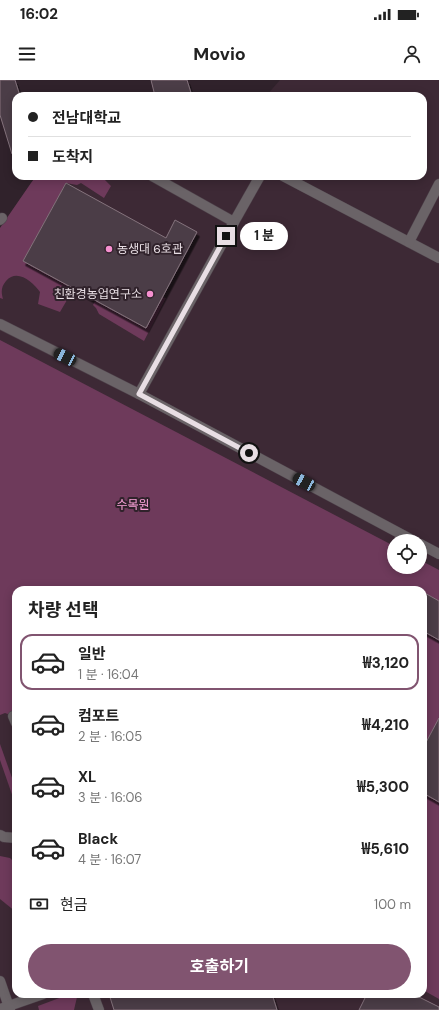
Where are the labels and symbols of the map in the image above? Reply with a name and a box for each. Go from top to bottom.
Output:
callout: 1 분 [240,222,288,250]
route end [217,227,235,245]
place label: 농생대 6호관 [117,241,183,257]
marker: 농생대 6호관 [104,244,114,254]
place label: 친환경농업연구소 [54,286,142,302]
marker: 친환경농업연구소 [145,289,155,299]
car [52,346,78,368]
route start [240,444,258,462]
car [291,471,317,493]
park label: 수목원 [116,497,150,513]

